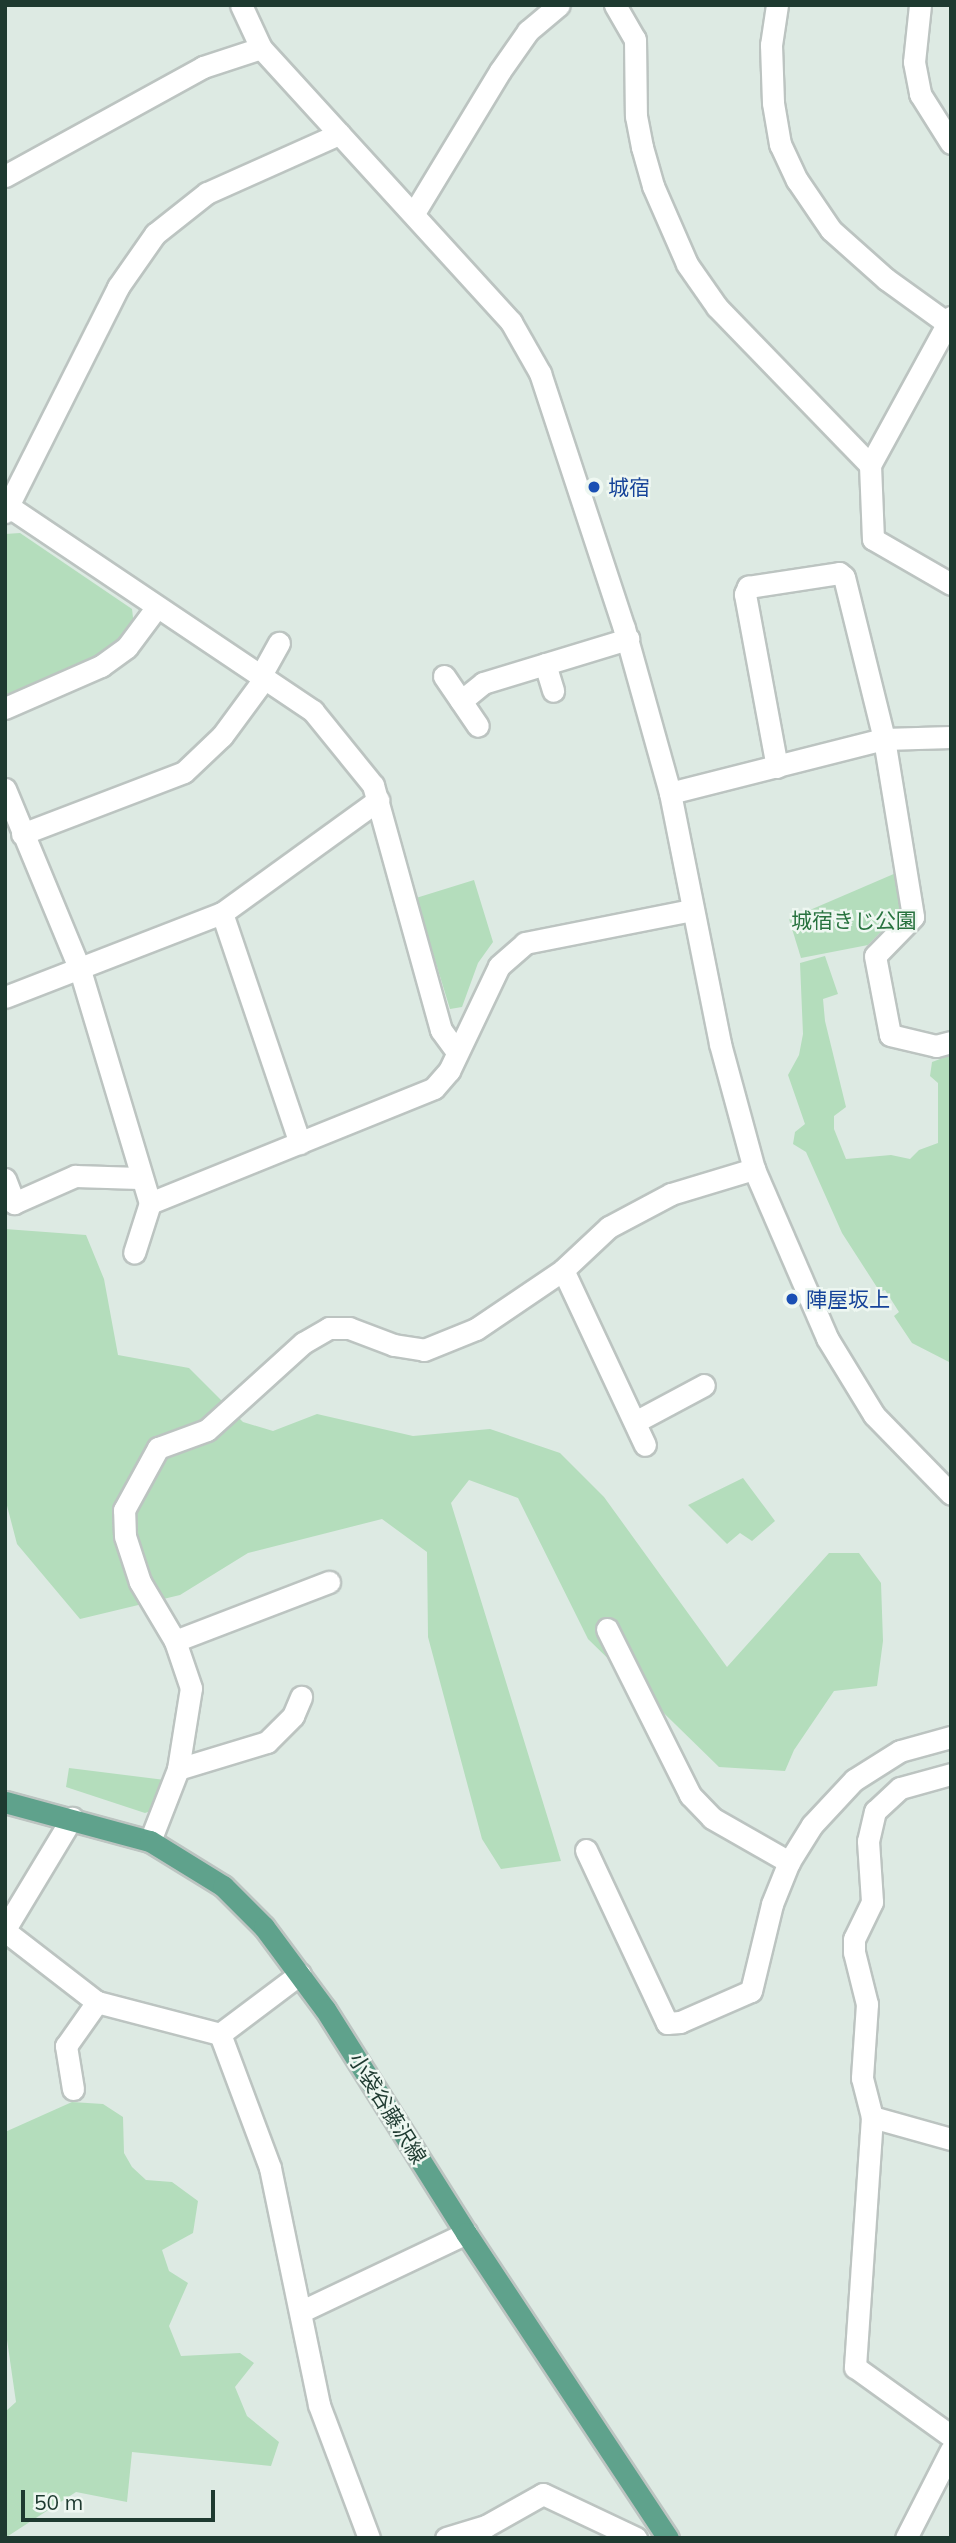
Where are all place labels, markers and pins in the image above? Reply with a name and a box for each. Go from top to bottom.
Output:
place label: 城宿 [608,474,650,500]
marker: 城宿 [586,479,602,495]
place label: 陣屋坂上 [806,1286,890,1312]
marker: 陣屋坂上 [784,1291,800,1307]

